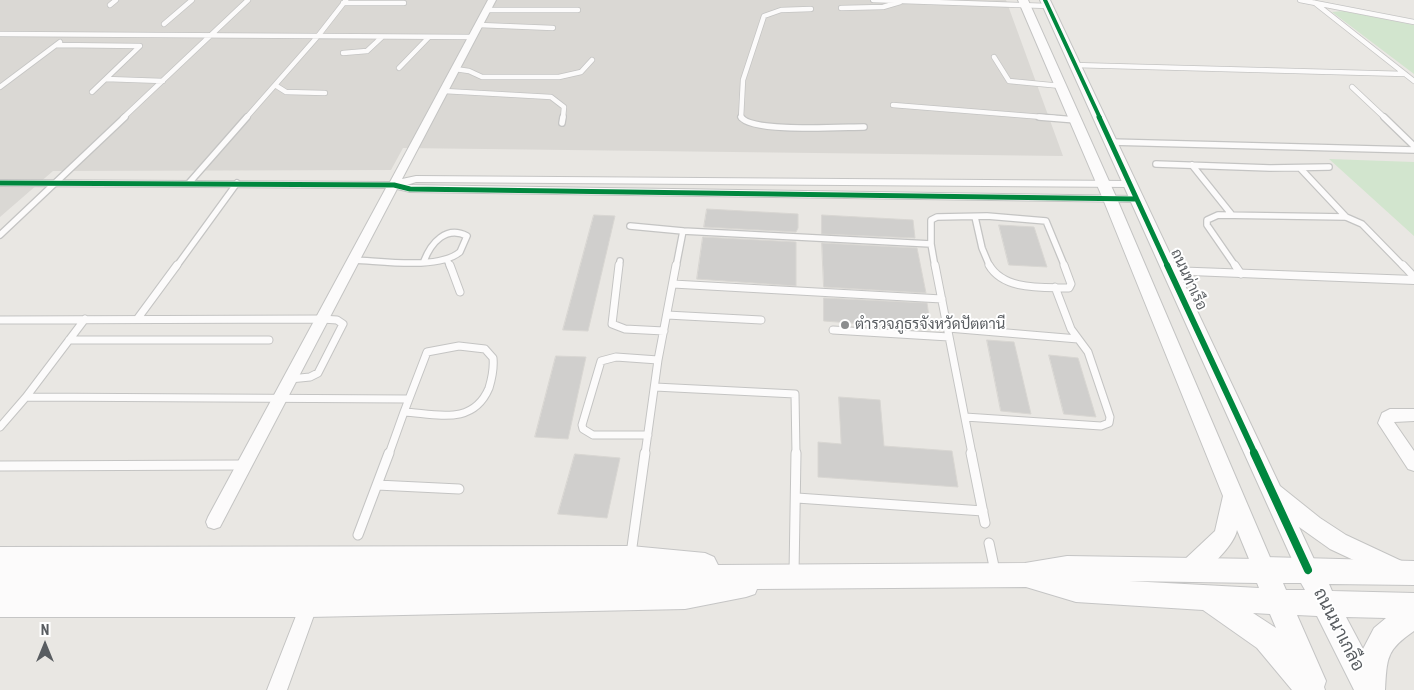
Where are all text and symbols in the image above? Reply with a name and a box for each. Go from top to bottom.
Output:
street label: ถนนท่าเรือ [1166,246,1210,314]
place label: ตำรวจภูธรจังหวัดปัตตานี [855,316,1005,334]
marker: ตำรวจภูธรจังหวัดปัตตานี [839,319,851,331]
street label: ถนนนาเกลือ [1308,585,1368,675]
north arrow [20,620,70,670]
text: N [41,622,49,638]

